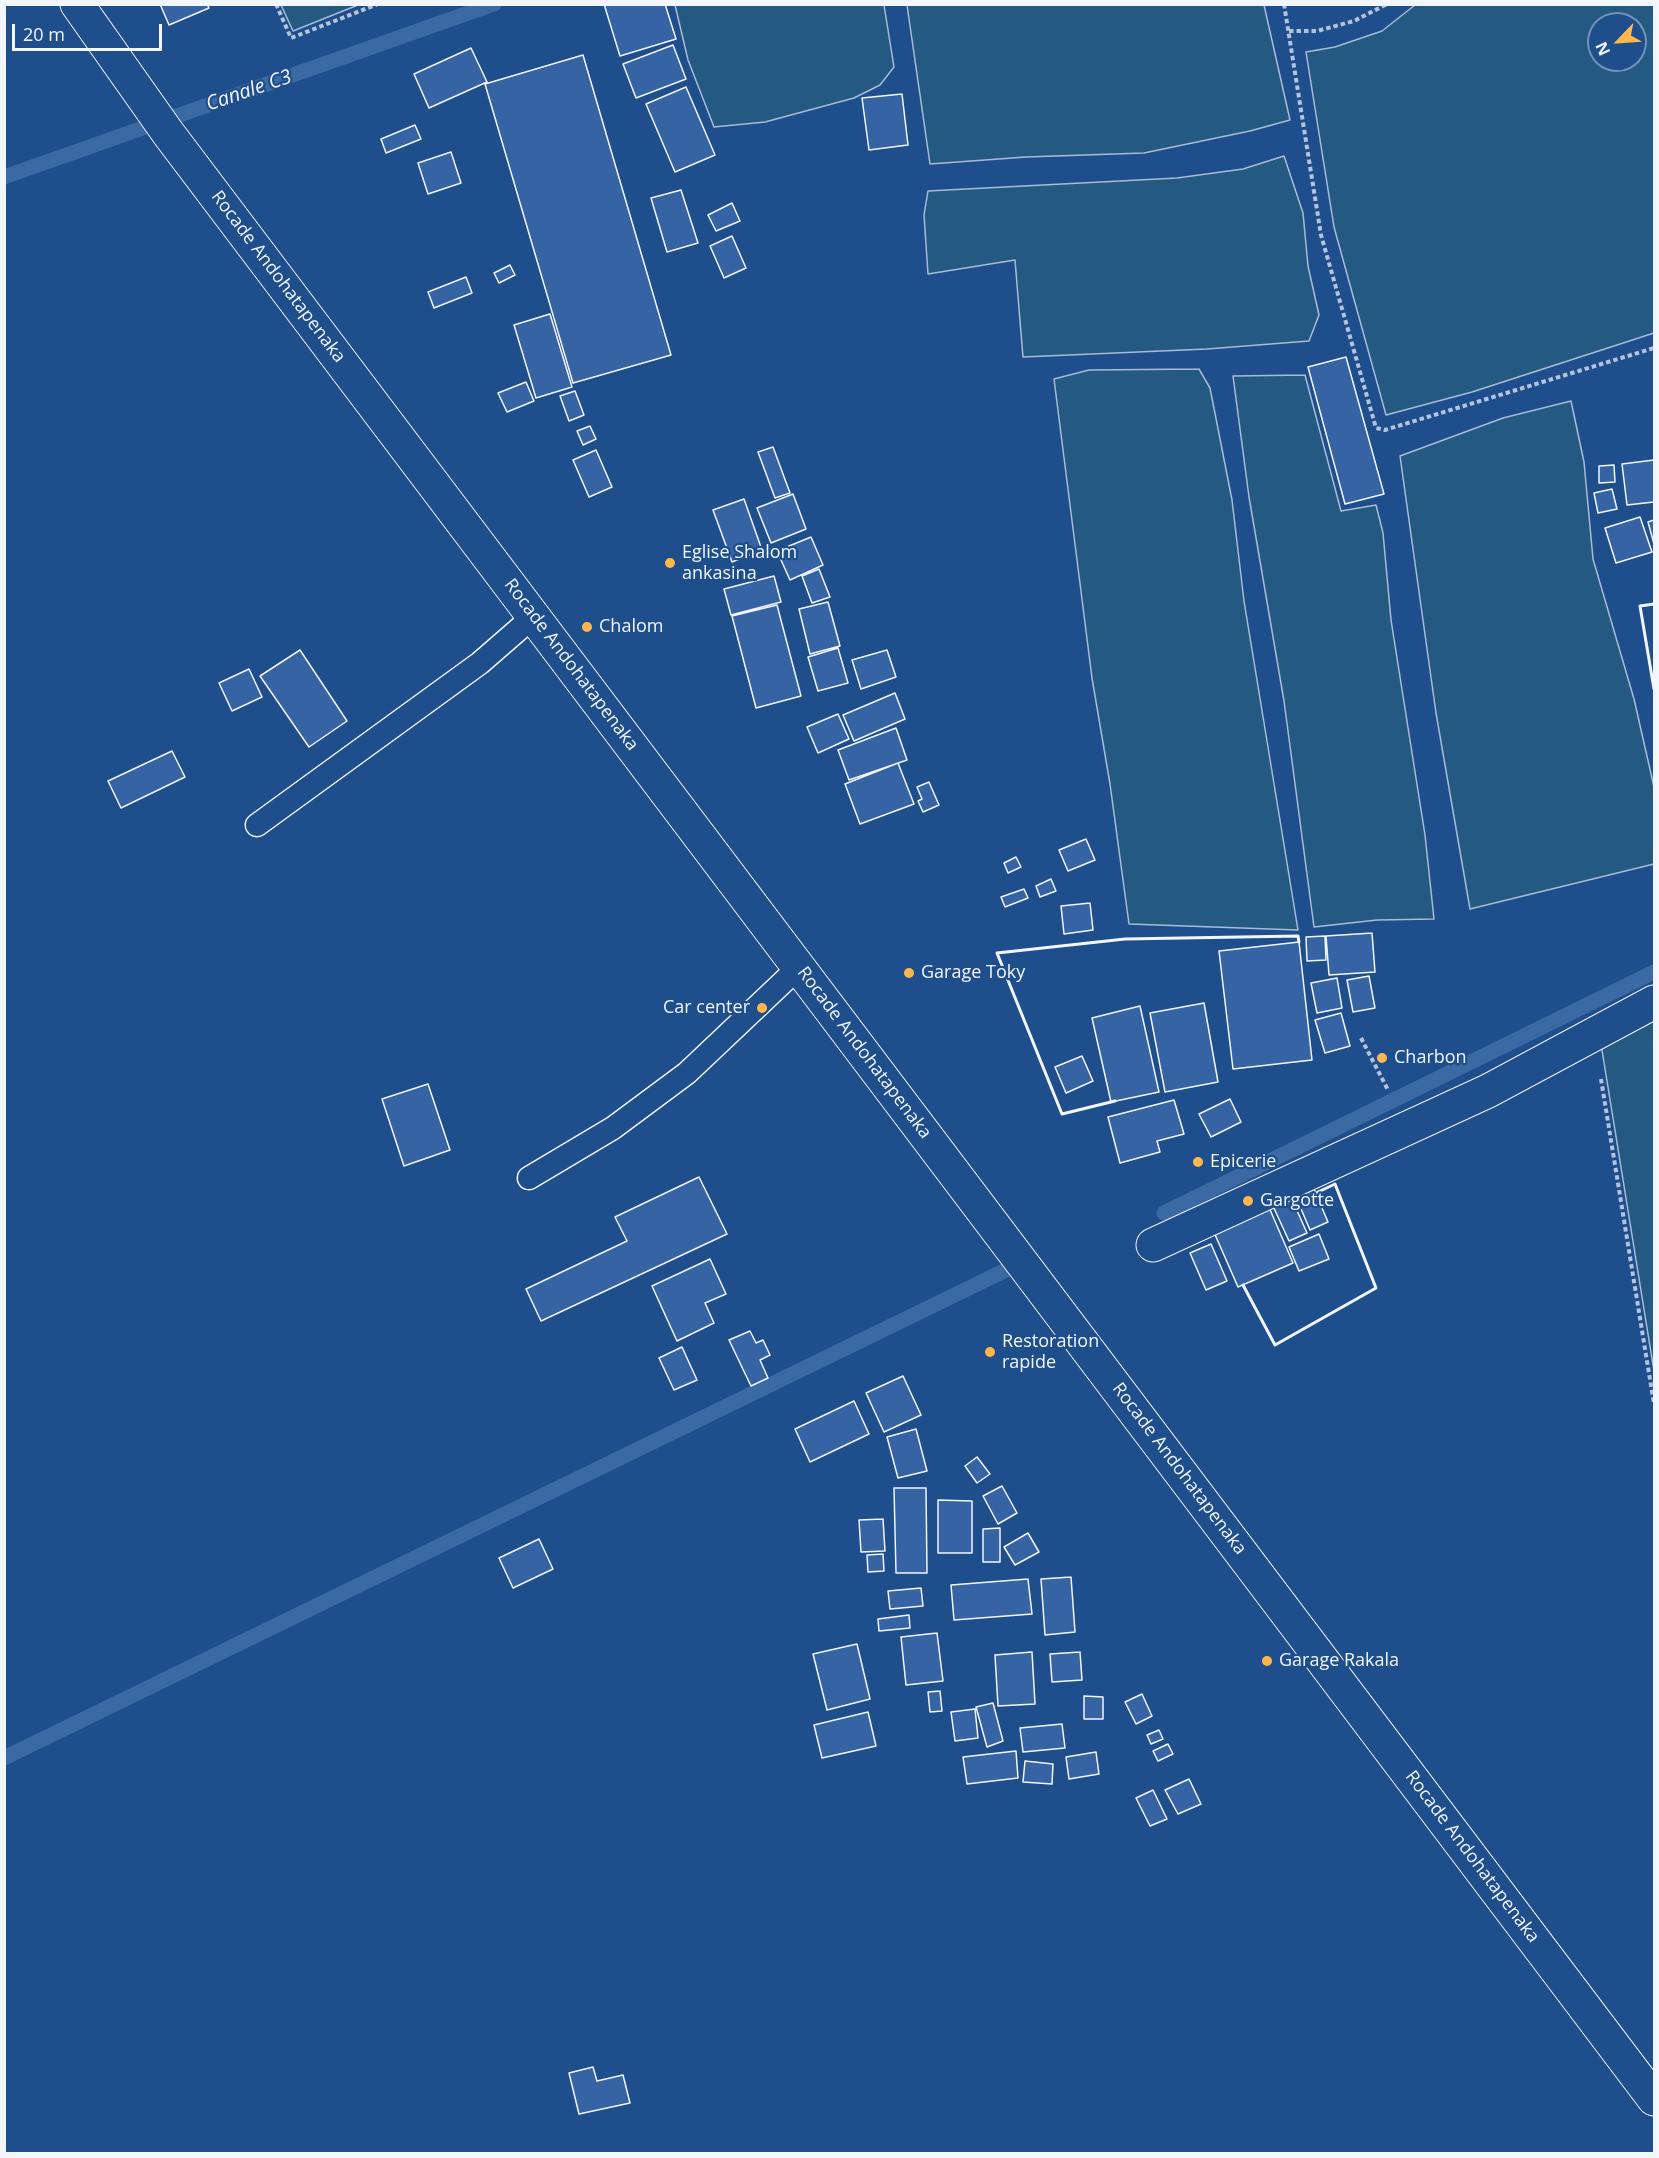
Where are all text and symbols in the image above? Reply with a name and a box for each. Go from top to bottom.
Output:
scale bar [15,12,165,50]
north arrow [1587,12,1647,72]
text: 20 m [23,22,65,46]
text: N [1590,38,1615,59]
water label: Canale C3 [203,65,295,117]
street label: Rocade Andohatapenaka [206,187,350,367]
place label: Eglise Shalom ankasina [682,542,797,584]
marker: Eglise Shalom ankasina [663,556,677,570]
street label: Rocade Andohatapenaka [499,575,643,755]
place label: Chalom [599,616,663,638]
marker: Chalom [580,620,594,634]
place label: Garage Toky [921,962,1025,984]
street label: Rocade Andohatapenaka [792,963,936,1143]
marker: Garage Toky [902,966,916,980]
place label: Car center [663,997,750,1019]
marker: Car center [755,1001,769,1015]
place label: Charbon [1394,1047,1467,1069]
marker: Charbon [1375,1051,1389,1065]
place label: Epicerie [1210,1151,1276,1173]
marker: Epicerie [1191,1155,1205,1169]
place label: Gargotte [1260,1190,1334,1212]
marker: Gargotte [1241,1194,1255,1208]
place label: Restoration rapide [1002,1331,1099,1374]
marker: Restoration rapide [983,1345,997,1359]
street label: Rocade Andohatapenaka [1107,1379,1251,1559]
place label: Garage Rakala [1279,1650,1399,1672]
marker: Garage Rakala [1260,1654,1274,1668]
street label: Rocade Andohatapenaka [1400,1767,1544,1947]

